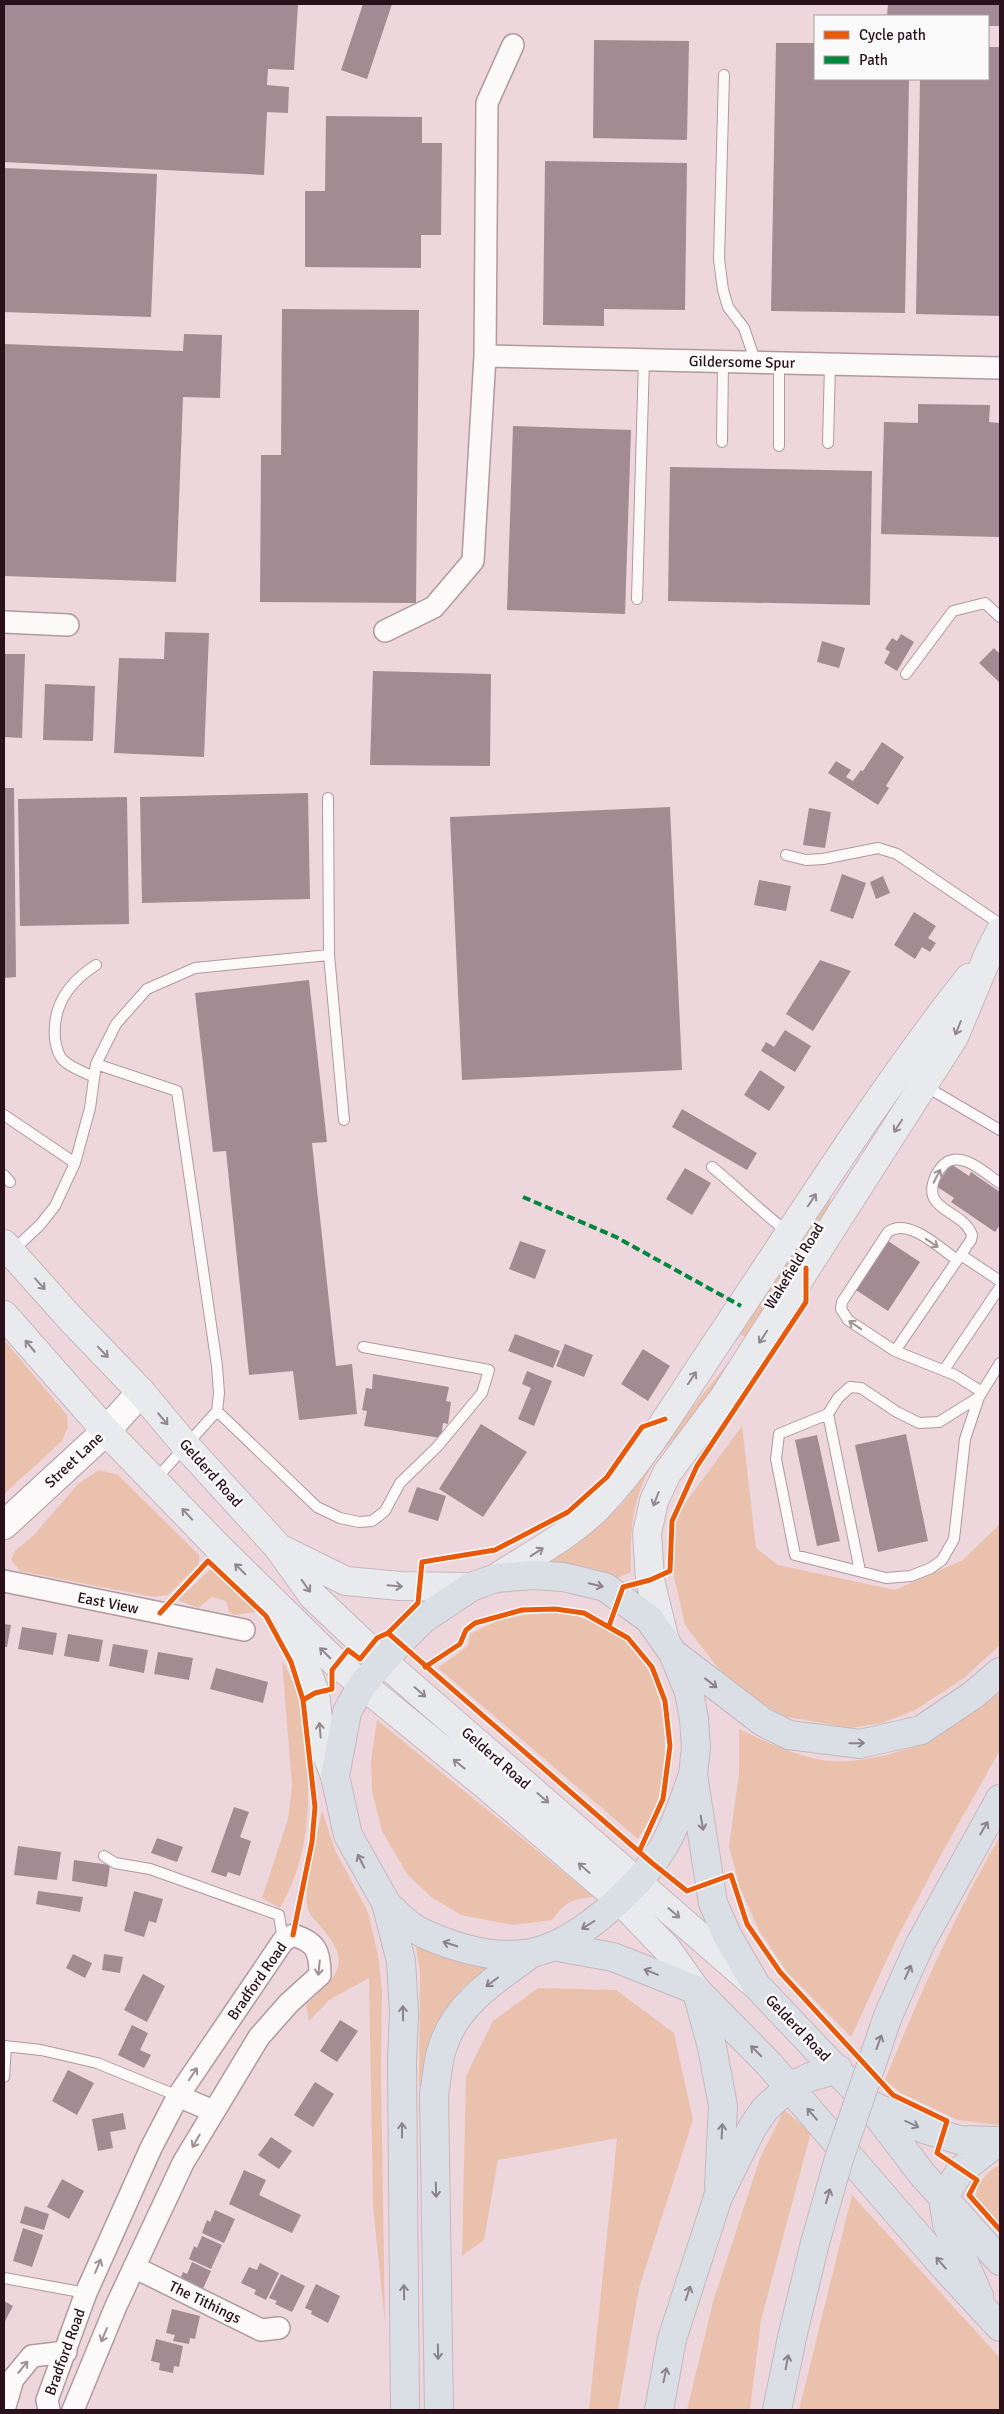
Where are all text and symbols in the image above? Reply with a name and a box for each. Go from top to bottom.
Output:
legend [814,15,989,80]
text: Cycle path [859,26,926,44]
text: Path [859,51,888,69]
street label: Gildersome Spur [689,352,796,372]
one-way arrow [953,1020,962,1035]
one-way arrow [892,1119,902,1133]
one-way arrow [933,1169,942,1184]
one-way arrow [807,1193,817,1207]
street label: Wakefield Road [760,1219,828,1313]
one-way arrow [925,1238,939,1248]
one-way arrow [34,1277,46,1290]
one-way arrow [848,1320,862,1330]
one-way arrow [758,1330,768,1344]
one-way arrow [25,1340,36,1353]
one-way arrow [96,1345,108,1357]
one-way arrow [687,1371,697,1385]
one-way arrow [158,1412,169,1425]
street label: Street Lane [41,1428,107,1492]
street label: Gelderd Road [176,1435,246,1511]
one-way arrow [651,1490,660,1506]
one-way arrow [181,1508,193,1520]
one-way arrow [530,1546,544,1556]
one-way arrow [234,1562,246,1575]
one-way arrow [301,1579,311,1593]
one-way arrow [386,1581,402,1590]
one-way arrow [588,1581,604,1590]
street label: East View [76,1588,140,1618]
one-way arrow [319,1647,332,1659]
one-way arrow [705,1677,718,1688]
one-way arrow [413,1687,426,1698]
one-way arrow [315,1722,325,1738]
street label: Gelderd Road [458,1723,534,1793]
one-way arrow [848,1738,865,1748]
one-way arrow [453,1758,466,1769]
one-way arrow [536,1793,549,1804]
one-way arrow [697,1815,707,1831]
one-way arrow [979,1822,989,1836]
one-way arrow [356,1854,365,1869]
one-way arrow [577,1862,590,1874]
one-way arrow [667,1907,680,1919]
one-way arrow [581,1921,595,1931]
street label: Bradford Road [223,1938,291,2024]
one-way arrow [442,1939,458,1948]
one-way arrow [314,1960,323,1976]
one-way arrow [903,1965,913,1980]
one-way arrow [644,1967,659,1976]
one-way arrow [486,1976,499,1987]
street label: Gelderd Road [762,1991,834,2065]
one-way arrow [398,2005,408,2021]
one-way arrow [875,2034,884,2050]
one-way arrow [750,2045,762,2057]
one-way arrow [188,2067,198,2081]
one-way arrow [806,2108,817,2121]
one-way arrow [904,2119,919,2129]
one-way arrow [397,2123,407,2139]
one-way arrow [717,2123,727,2140]
one-way arrow [191,2133,201,2147]
one-way arrow [431,2182,441,2198]
one-way arrow [824,2188,833,2204]
one-way arrow [936,2257,947,2270]
one-way arrow [93,2259,103,2274]
street label: The Tithings [166,2277,244,2327]
one-way arrow [399,2284,409,2300]
one-way arrow [683,2285,693,2301]
street label: Bradford Road [41,2306,89,2398]
one-way arrow [99,2327,108,2342]
one-way arrow [433,2344,443,2360]
one-way arrow [782,2355,792,2371]
one-way arrow [17,2361,28,2374]
one-way arrow [661,2367,671,2383]

